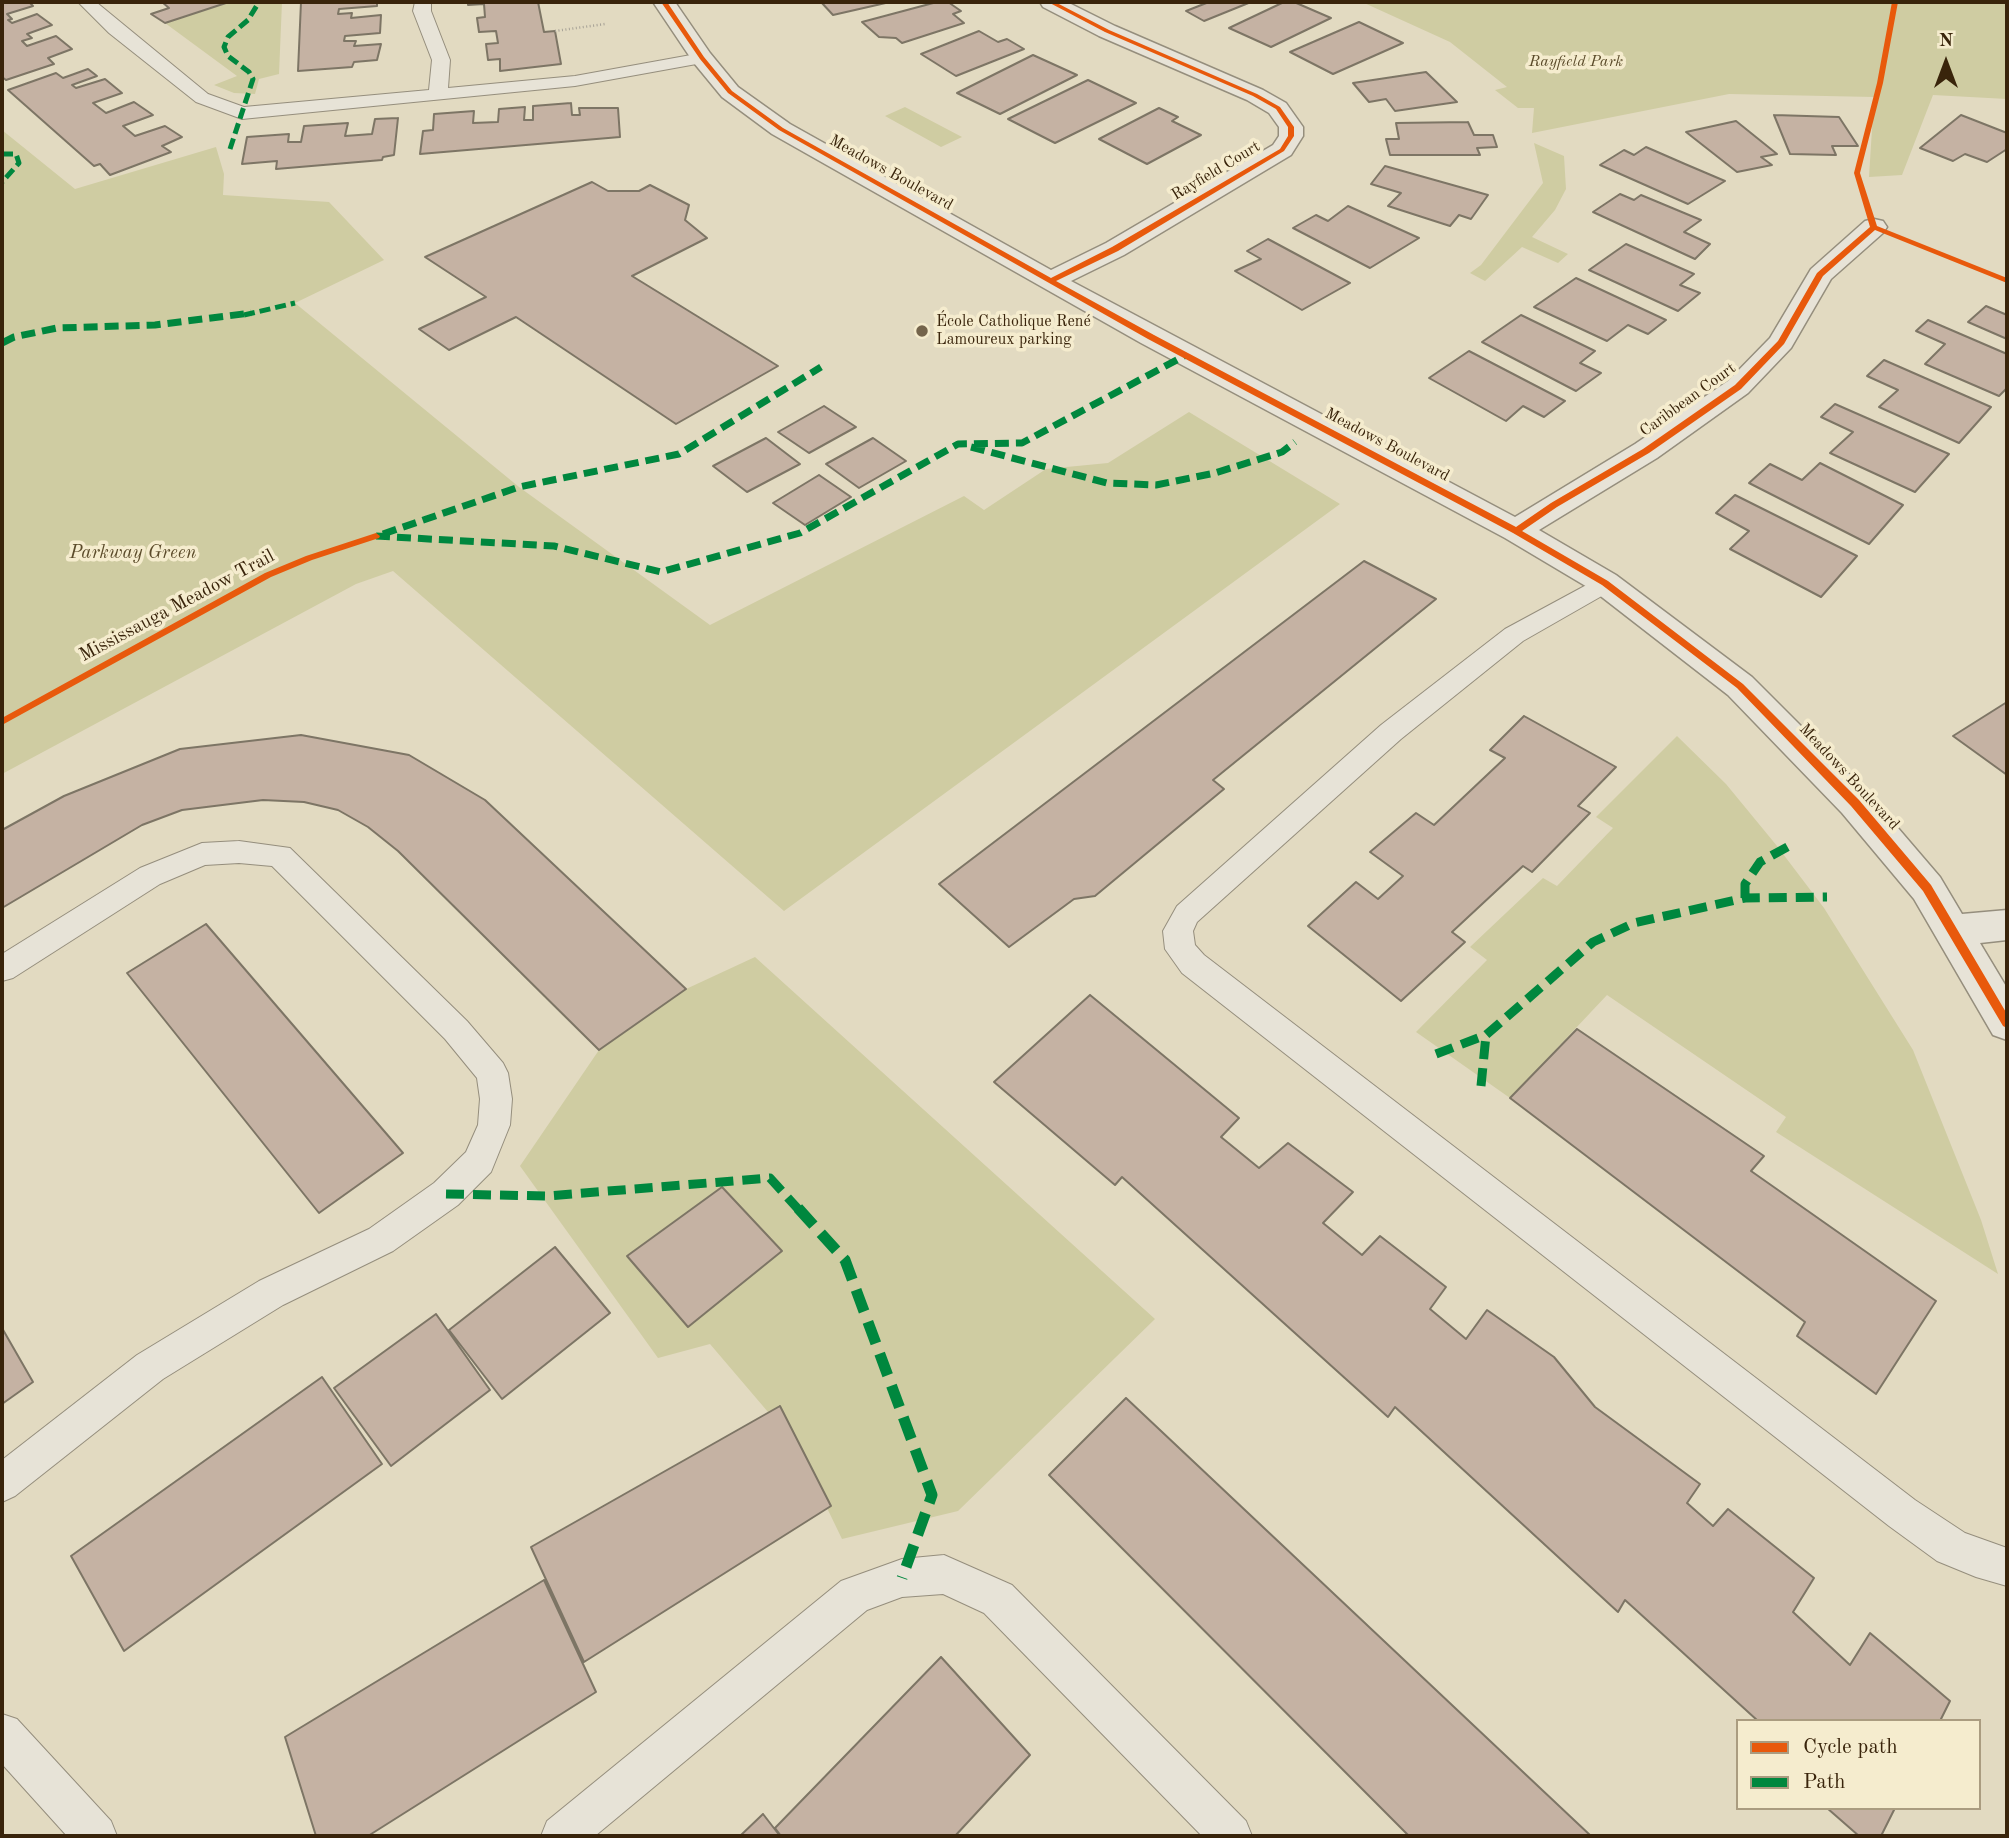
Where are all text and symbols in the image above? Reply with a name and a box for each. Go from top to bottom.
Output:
north arrow [1911,28,1981,98]
text: N [1939,32,1953,51]
park label: Rayfield Park [1529,52,1623,72]
street label: Meadows Boulevard [826,131,956,215]
street label: Rayfield Court [1168,137,1264,205]
place label: École Catholique René Lamoureux parking [936,312,1091,350]
marker: École Catholique René Lamoureux parking [914,323,930,339]
street label: Caribbean Court [1636,359,1740,441]
street label: Meadows Boulevard [1321,404,1453,486]
park label: Parkway Green [70,542,196,564]
street label: Mississauga Meadow Trail [75,545,279,667]
street label: Meadows Boulevard [1795,720,1903,834]
legend [1736,1719,1981,1810]
text: Cycle path [1803,1737,1898,1758]
text: Path [1803,1772,1846,1793]

